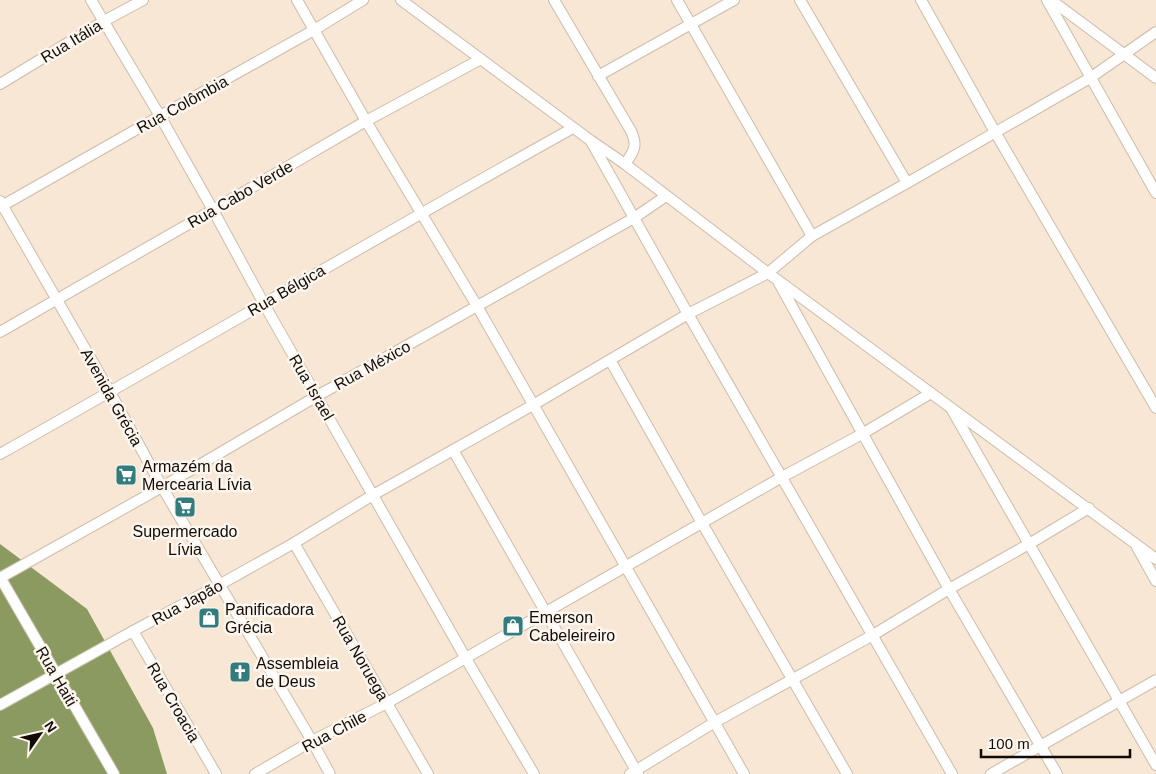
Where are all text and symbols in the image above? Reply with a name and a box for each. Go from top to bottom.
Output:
street label: Rua Itália [38,17,105,66]
street label: Rua Colômbia [134,72,231,136]
street label: Rua Cabo Verde [185,157,296,231]
street label: Rua Bélgica [245,261,328,319]
street label: Rua México [331,337,413,393]
street label: Avenida Grécia [78,345,145,449]
street label: Rua Israel [286,351,337,423]
place label: Armazém da Mercearia Lívia [142,458,251,493]
supermarket icon: Armazém da Mercearia Lívia [114,463,138,487]
supermarket icon: Supermercado Lívia [173,495,197,519]
place label: Supermercado Lívia [133,523,238,558]
street label: Rua Japão [149,577,225,628]
place label: Panificadora Grécia [225,601,314,636]
shop icon: Panificadora Grécia [197,606,221,630]
place label: Emerson Cabeleireiro [529,609,615,644]
street label: Rua Noruega [329,613,392,704]
shop icon: Emerson Cabeleireiro [501,614,525,638]
street label: Rua Haiti [33,644,80,709]
place label: Assembleia de Deus [256,655,339,690]
street label: Rua Croacia [144,659,203,745]
church icon: Assembleia de Deus [228,660,252,684]
street label: Rua Chile [299,707,369,755]
north arrow [15,709,65,759]
text: N [41,718,60,735]
scale bar [981,726,1130,758]
text: 100 m [988,735,1030,752]

